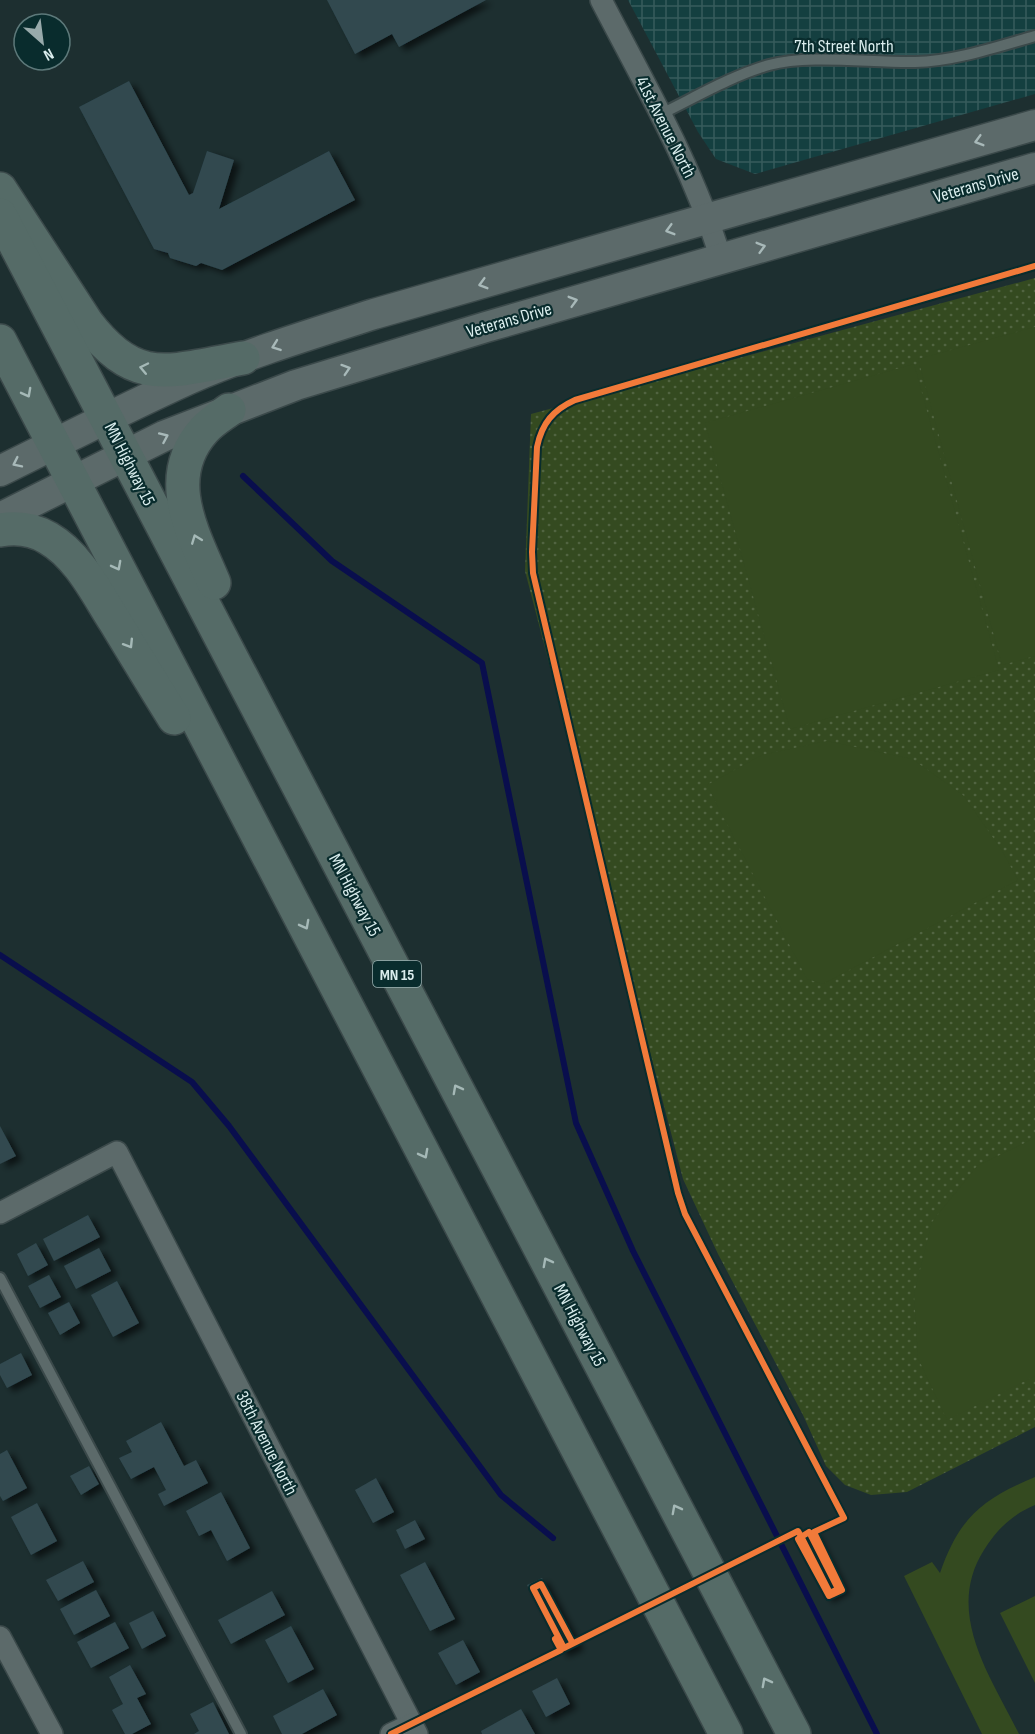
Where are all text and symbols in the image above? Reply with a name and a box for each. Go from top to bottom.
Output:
north arrow [12,12,72,72]
street label: 7th Street North [794,36,894,57]
text: N [40,44,57,64]
street label: 41st Avenue North [631,73,700,181]
one-way arrow [974,134,984,147]
street label: Veterans Drive [931,163,1021,208]
one-way arrow [666,223,676,236]
one-way arrow [755,242,766,254]
one-way arrow [478,277,489,289]
one-way arrow [567,296,578,308]
street label: Veterans Drive [464,298,554,343]
one-way arrow [271,339,282,352]
one-way arrow [139,362,149,375]
one-way arrow [340,364,351,376]
one-way arrow [20,387,31,397]
street label: MN Highway 15 [100,419,159,509]
one-way arrow [157,432,168,444]
one-way arrow [12,456,23,467]
one-way arrow [190,534,203,544]
one-way arrow [110,560,122,571]
one-way arrow [121,638,133,648]
street label: MN Highway 15 [324,851,385,940]
one-way arrow [297,919,309,930]
road number: MN 15 [373,961,421,987]
one-way arrow [453,1085,464,1095]
one-way arrow [417,1148,428,1158]
one-way arrow [543,1258,554,1268]
street label: MN Highway 15 [549,1281,610,1370]
street label: 38th Avenue North [231,1388,302,1499]
one-way arrow [672,1505,683,1516]
one-way arrow [762,1677,774,1688]

